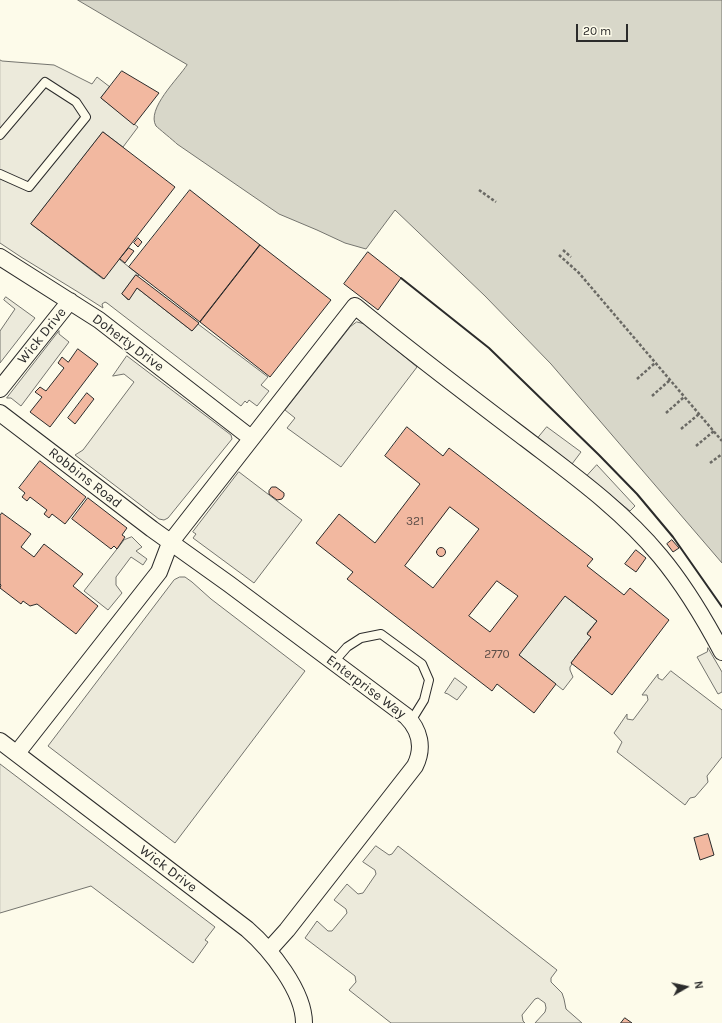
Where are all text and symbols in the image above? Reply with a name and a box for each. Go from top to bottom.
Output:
scale bar [578,16,630,42]
text: 20 m [583,24,611,38]
street label: Wick Drive [14,304,70,368]
street label: Doherty Drive [89,311,167,375]
street label: Robbins Road [45,444,125,512]
house number: 321 [406,515,424,529]
house number: 2770 [484,648,510,662]
street label: Enterprise Way [323,652,409,722]
street label: Wick Drive [136,842,200,896]
north arrow [666,967,706,1007]
text: N [691,980,705,990]

